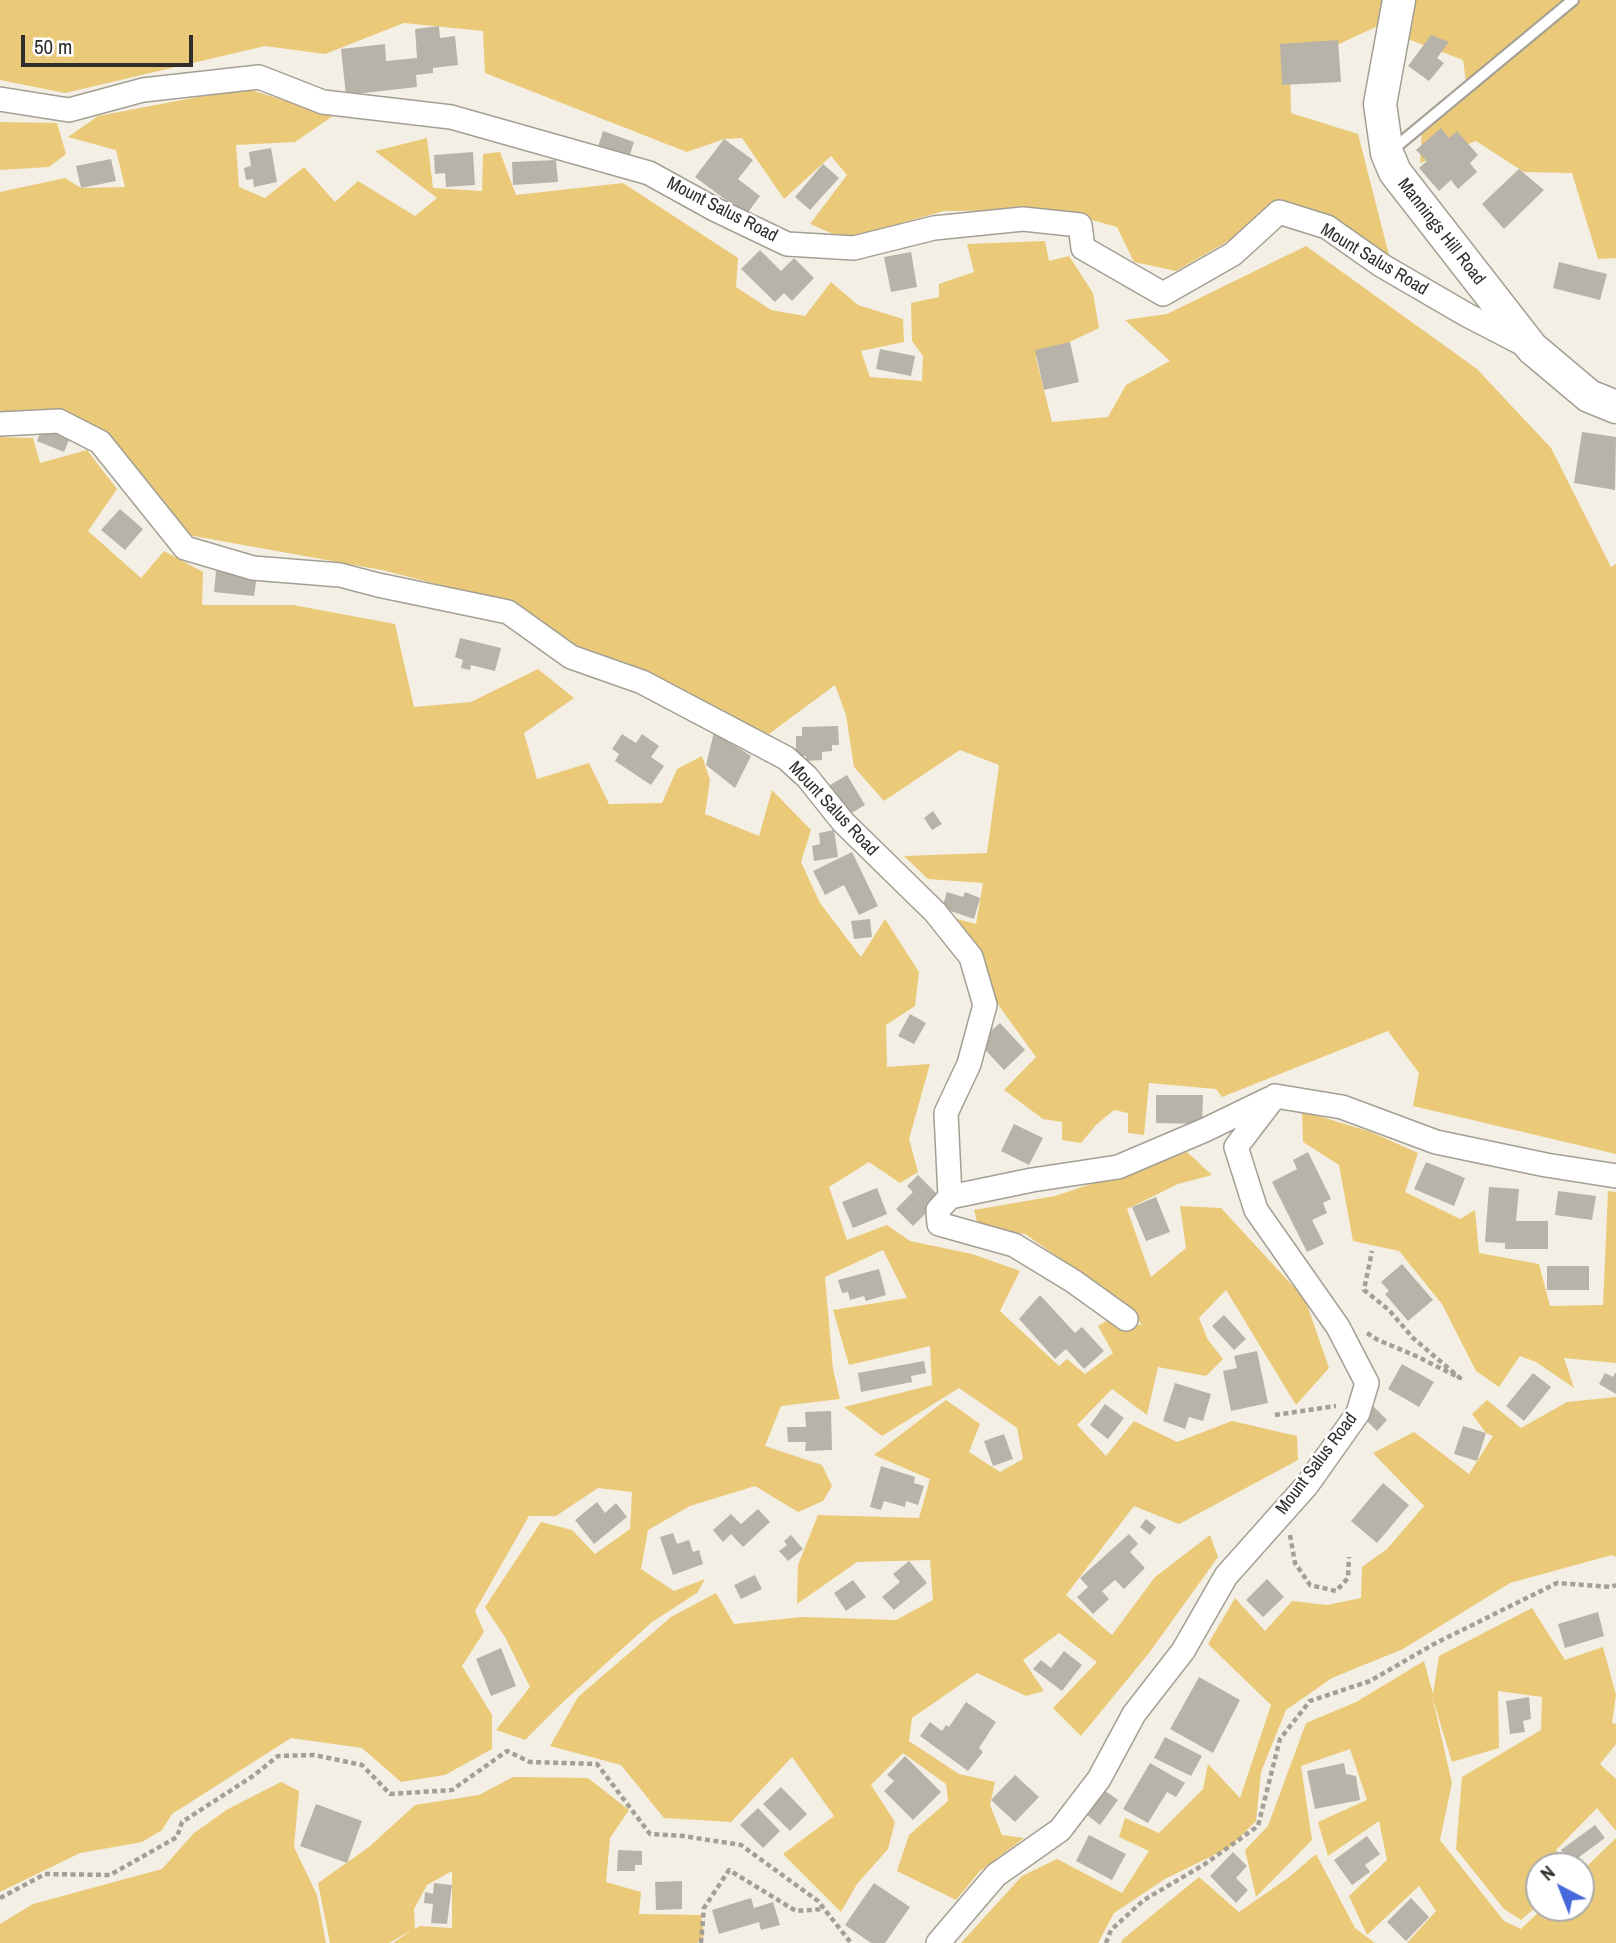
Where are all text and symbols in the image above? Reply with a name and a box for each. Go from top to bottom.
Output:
scale bar [24,21,196,65]
text: 50 m [34,32,72,61]
street label: Mount Salus Road [663,173,781,247]
street label: Mannings Hill Road [1393,174,1489,290]
street label: Mount Salus Road [1316,219,1432,301]
street label: Mount Salus Road [784,757,882,861]
street label: Mount Salus Road [1272,1409,1362,1519]
north arrow [1525,1852,1595,1922]
text: N [1534,1859,1560,1886]

